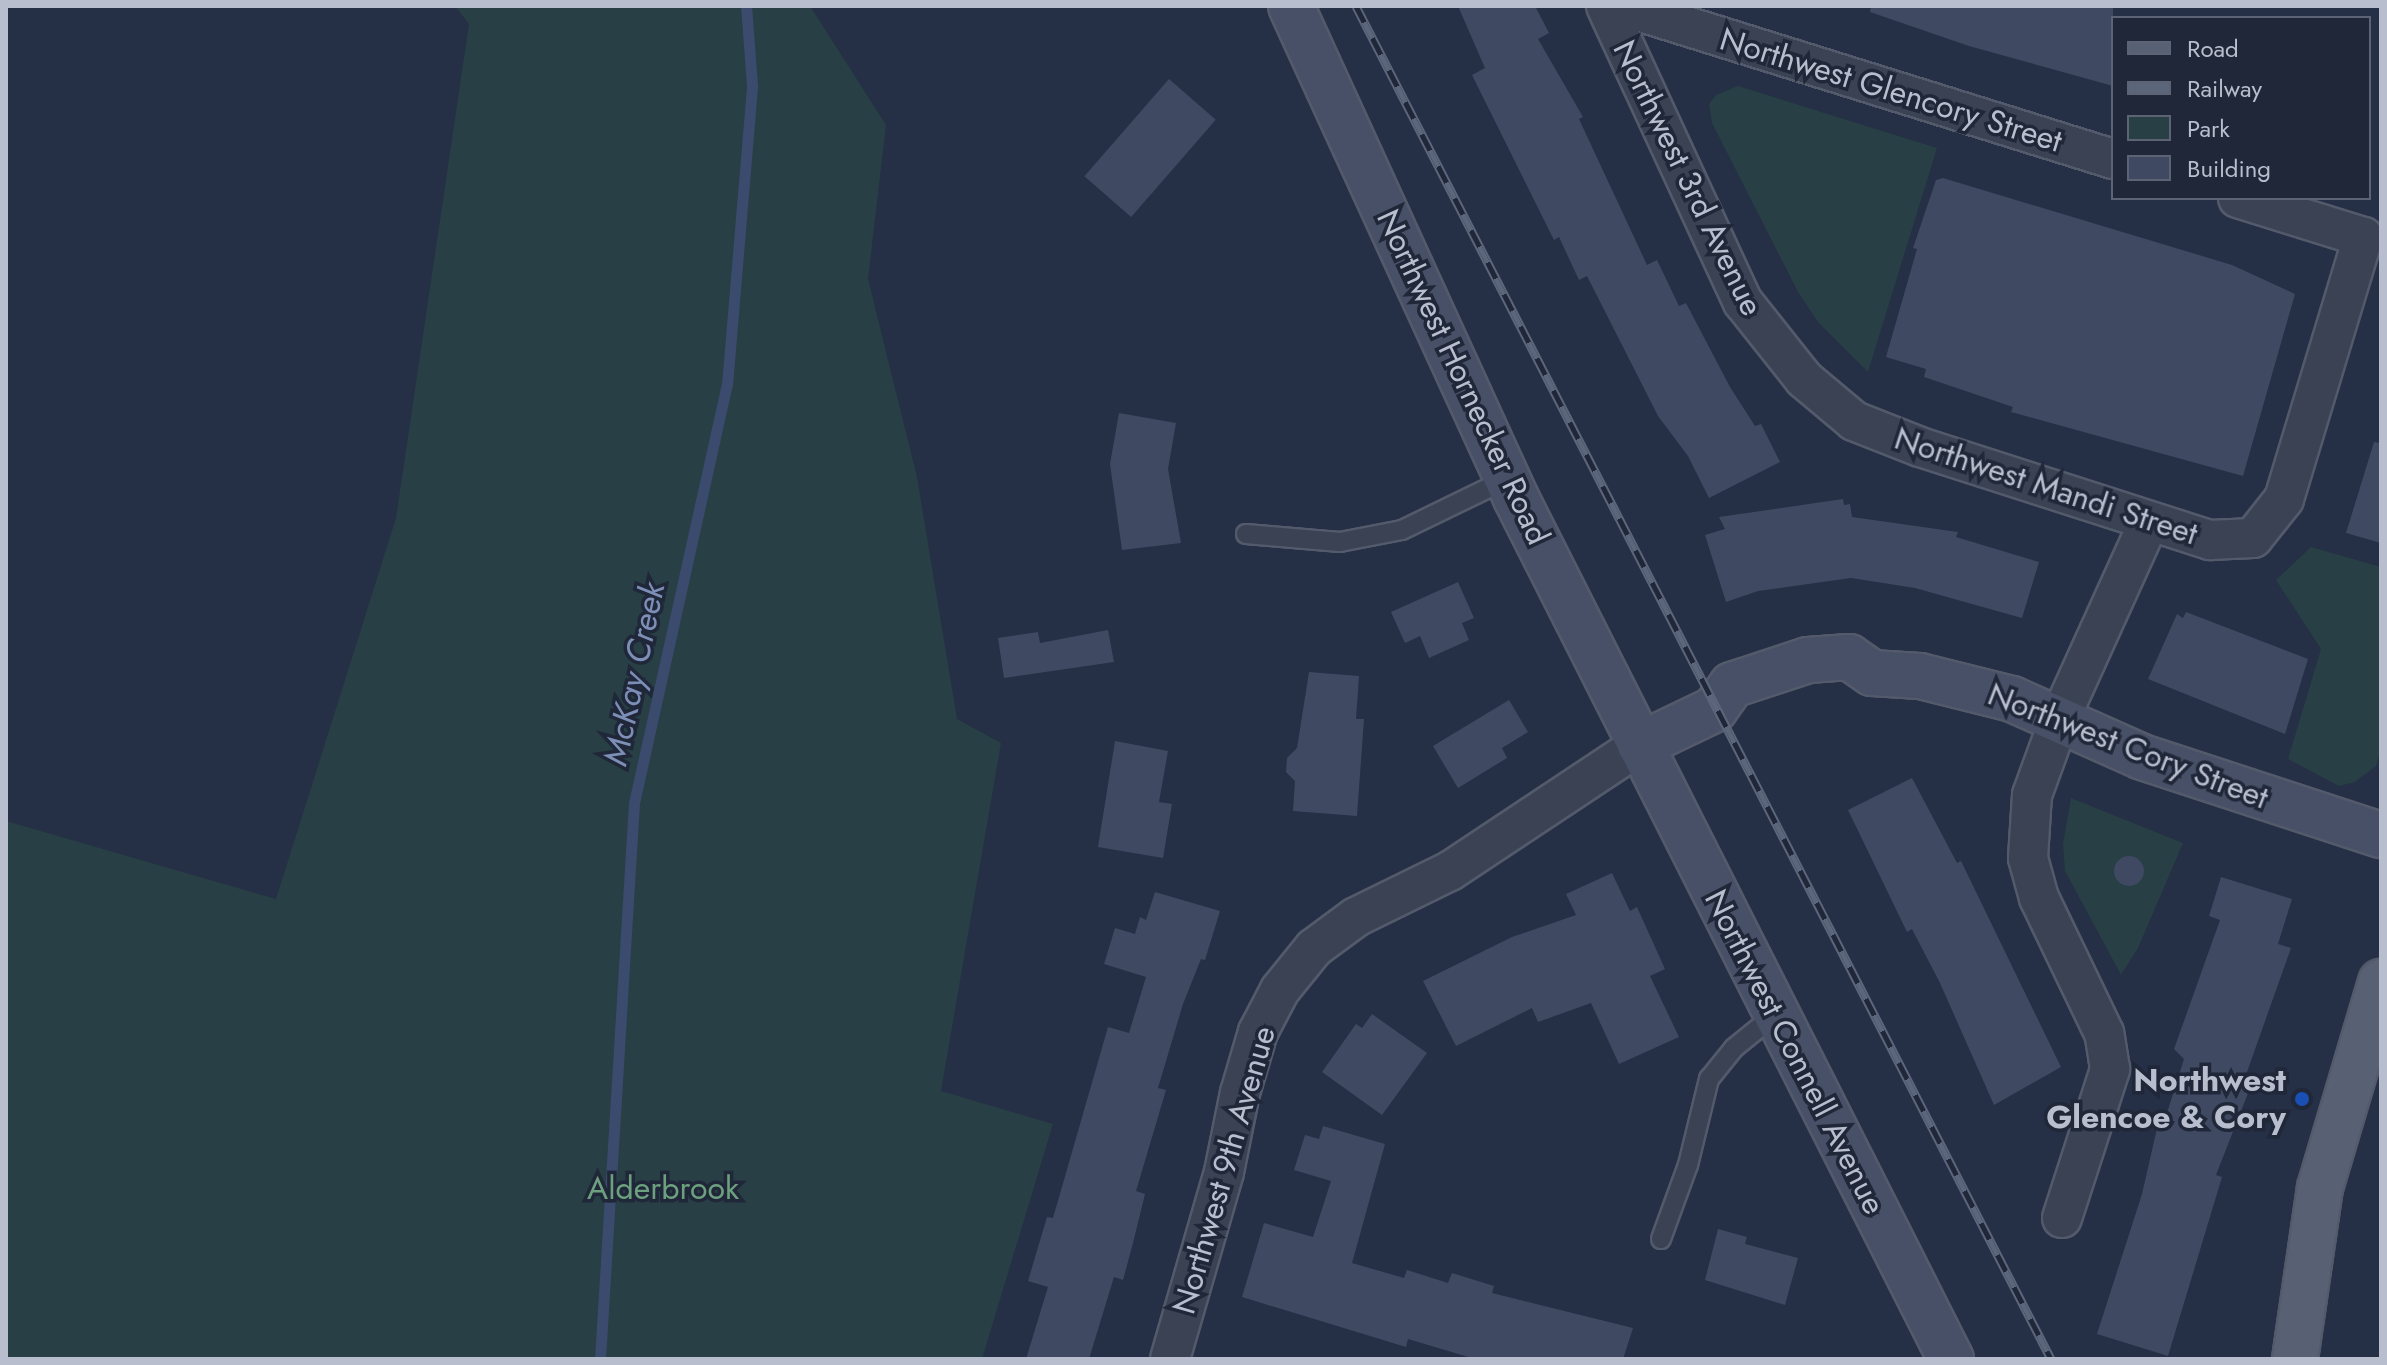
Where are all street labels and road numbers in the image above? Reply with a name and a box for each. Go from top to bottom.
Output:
street label: Northwest Glencory Street [1715,20,2067,160]
street label: Northwest 3rd Avenue [1605,34,1771,322]
street label: Northwest Hornecker Road [1368,203,1558,551]
street label: Northwest Mandi Street [1890,419,2202,553]
street label: Northwest Cory Street [1983,675,2273,817]
street label: Northwest Connell Avenue [1696,883,1894,1221]
street label: Northwest 9th Avenue [1165,1022,1283,1318]

